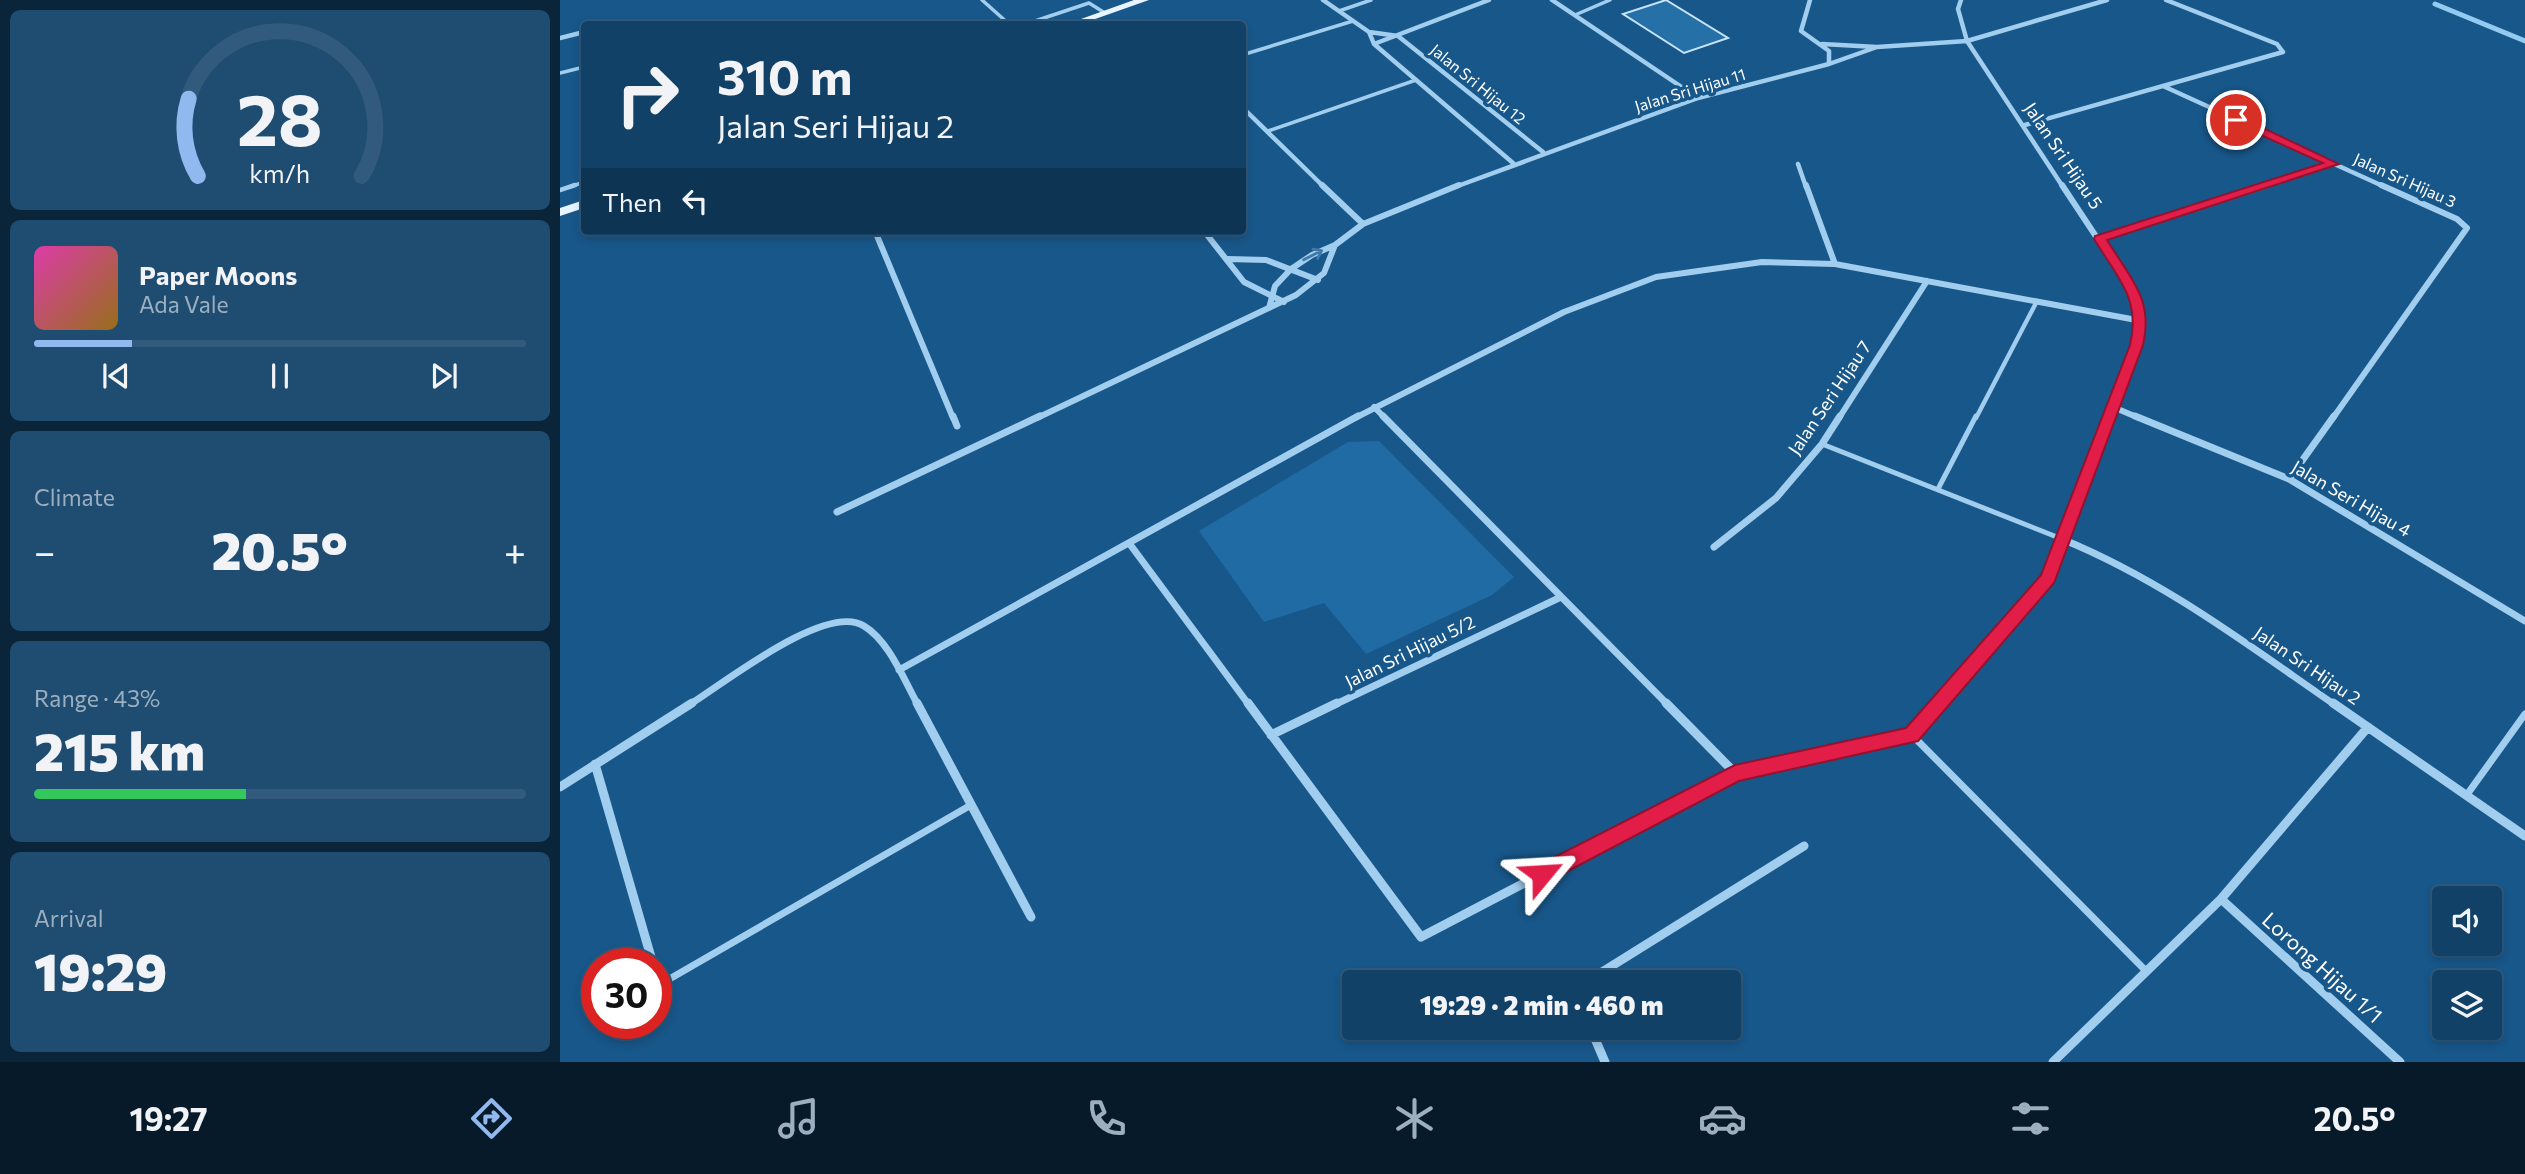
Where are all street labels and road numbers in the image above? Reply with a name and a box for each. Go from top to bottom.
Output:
street label: Jalan Sri Hijau 12 [1427,39,1530,128]
street label: Jalan Sri Hijau 11 [1632,64,1748,115]
street label: Jalan Sri Hijau 5 [2020,98,2108,213]
street label: Jalan Sri Hijau 3 [2351,148,2459,211]
street label: Jalan Seri Hijau 7 [1783,336,1875,459]
street label: Jalan Seri Hijau 4 [2288,455,2415,541]
street label: Jalan Sri Hijau 5/2 [1341,610,1478,692]
street label: Jalan Sri Hijau 2 [2250,621,2365,709]
street label: Lorong Hijau 1/1 [2258,906,2388,1027]

